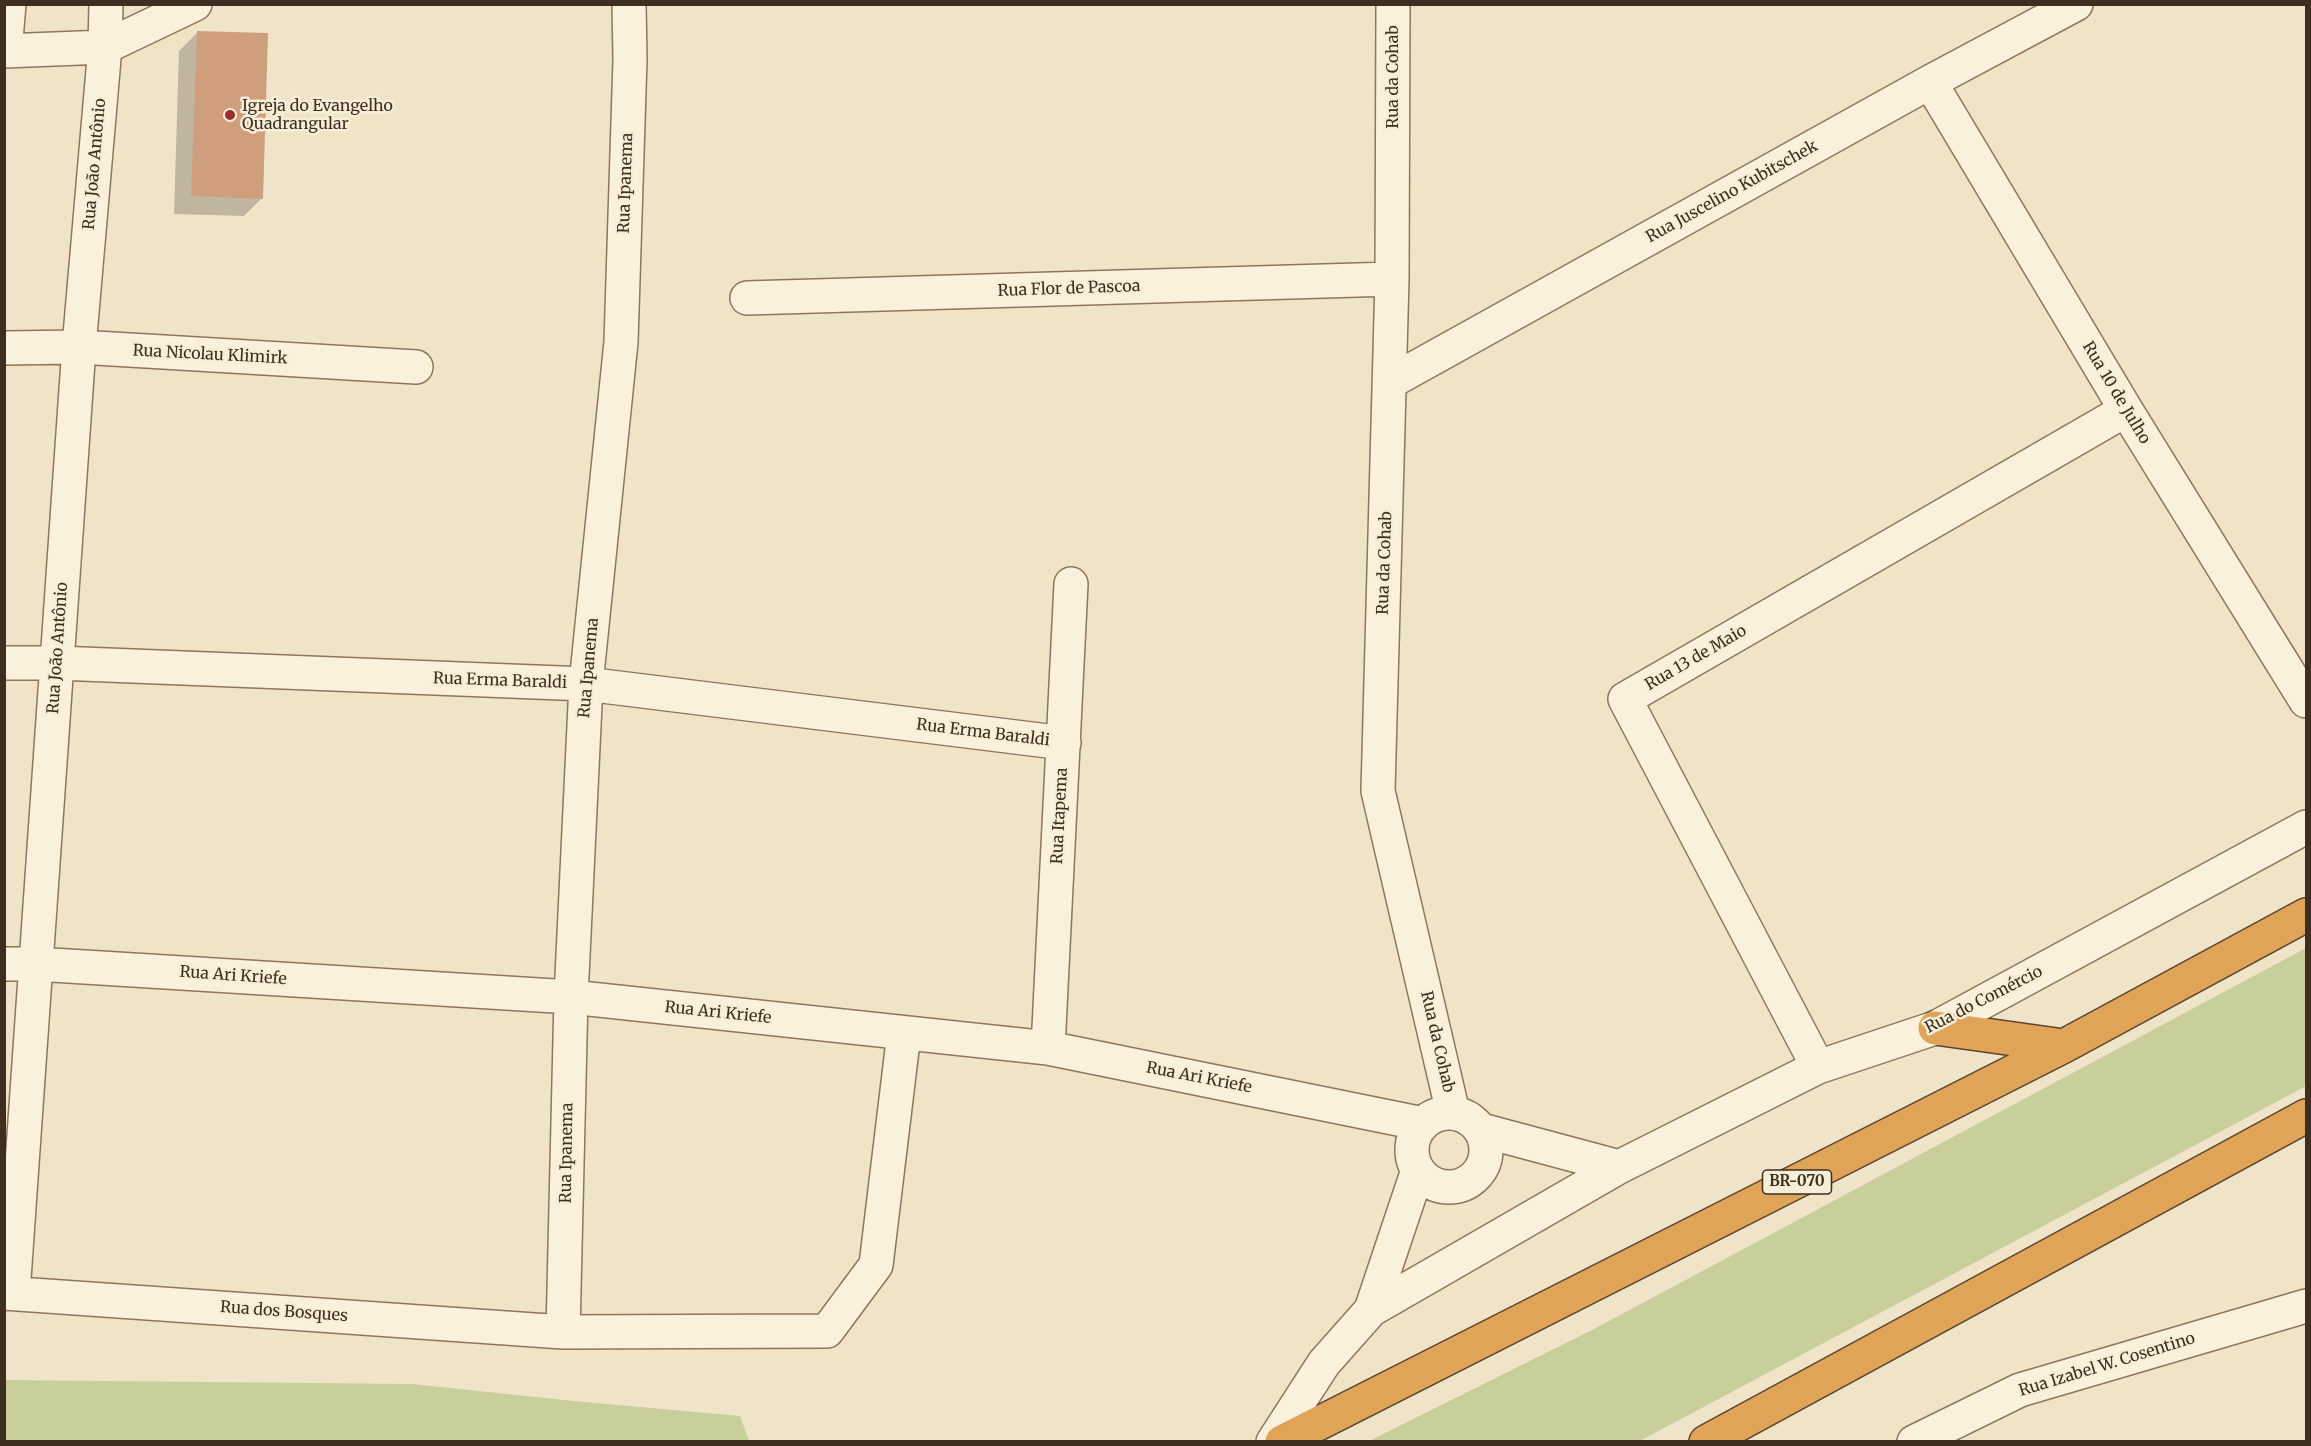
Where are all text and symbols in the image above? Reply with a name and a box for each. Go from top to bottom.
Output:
street label: Rua da Cohab [1383,25,1403,129]
place label: Igreja do Evangelho Quadrangular [242,96,393,134]
street label: Rua João Antônio [80,97,110,231]
marker: Igreja do Evangelho Quadrangular [223,108,237,122]
street label: Rua Ipanema [615,132,637,234]
street label: Rua Juscelino Kubitschek [1643,137,1821,247]
street label: Rua Flor de Pascoa [997,277,1141,301]
street label: Rua 10 de Julho [2078,338,2154,448]
street label: Rua Nicolau Klimirk [132,341,288,369]
street label: Rua da Cohab [1374,511,1396,615]
street label: Rua João Antônio [44,581,72,715]
street label: Rua Ipanema [575,617,603,719]
street label: Rua 13 de Maio [1642,621,1750,695]
street label: Rua Erma Baraldi [433,669,567,693]
street label: Rua Erma Baraldi [915,715,1051,751]
street label: Rua Itapema [1048,767,1072,865]
street label: Rua do Comércio [1922,962,2046,1038]
street label: Rua Ari Kriefe [179,963,287,989]
street label: Rua da Cohab [1416,989,1458,1095]
street label: Rua Ari Kriefe [664,998,772,1028]
street label: Rua Ari Kriefe [1144,1058,1254,1098]
street label: Rua Ipanema [557,1102,577,1204]
road number: BR-070 [1762,1170,1832,1194]
street label: Rua dos Bosques [219,1298,349,1326]
street label: Rua Izabel W. Cosentino [2017,1329,2197,1401]

